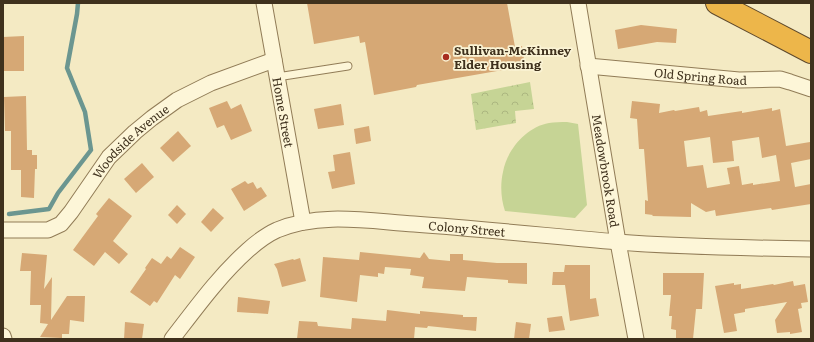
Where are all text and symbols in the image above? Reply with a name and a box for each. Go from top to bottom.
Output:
place label: Sullivan-McKinney Elder Housing [454,41,572,73]
marker: Sullivan-McKinney Elder Housing [441,52,451,62]
street label: Old Spring Road [653,63,748,89]
street label: Home Street [268,76,299,149]
street label: Woodside Avenue [88,100,172,182]
street label: Meadowbrook Road [588,113,624,229]
street label: Colony Street [428,216,506,241]

